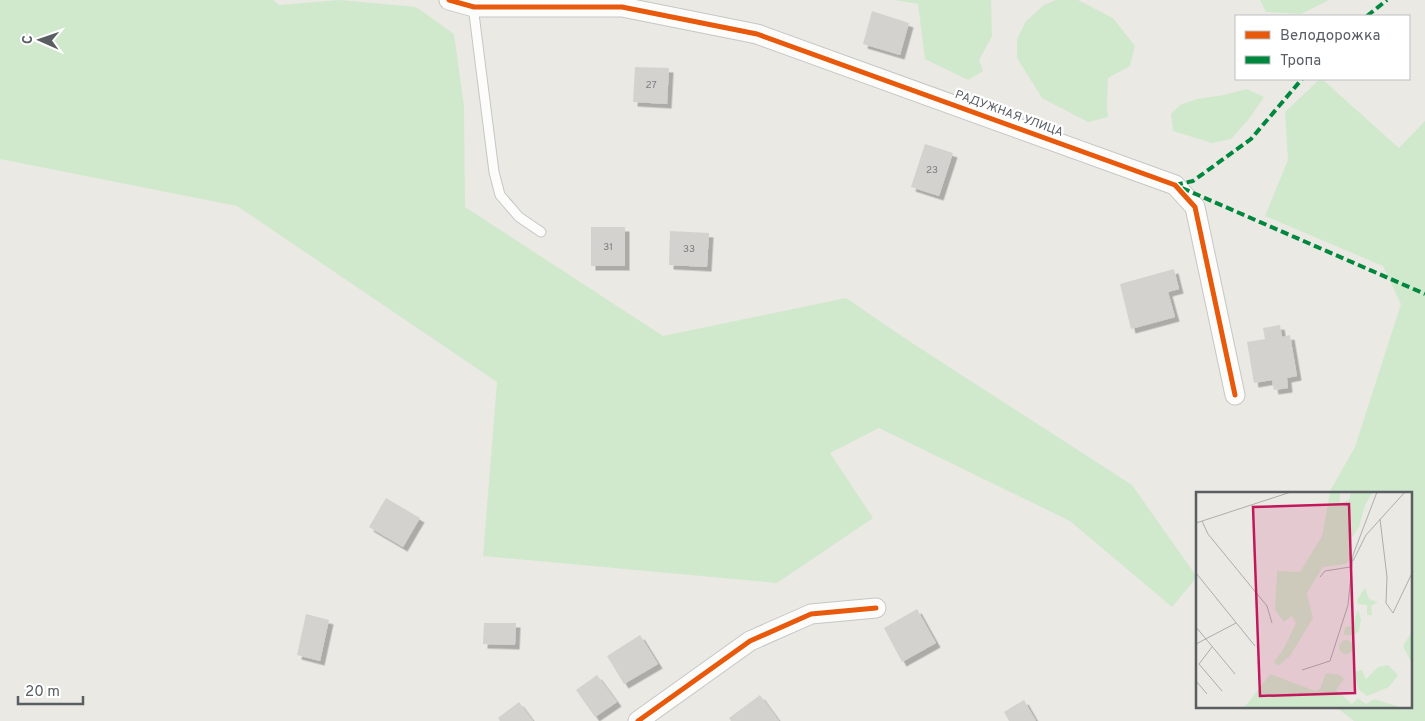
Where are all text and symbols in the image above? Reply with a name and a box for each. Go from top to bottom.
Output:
north arrow [15,15,65,65]
legend [1235,15,1410,80]
text: Велодорожка [1280,27,1380,46]
text: С [20,35,37,44]
text: Тропа [1280,52,1321,71]
house number: 27 [645,79,657,92]
street label: РАДУЖНАЯ УЛИЦА [953,87,1065,141]
house number: 23 [926,164,938,177]
house number: 31 [603,241,613,254]
house number: 33 [683,243,695,256]
inset map [1196,492,1412,708]
scale bar [18,674,82,706]
text: 20 m [25,683,60,702]

